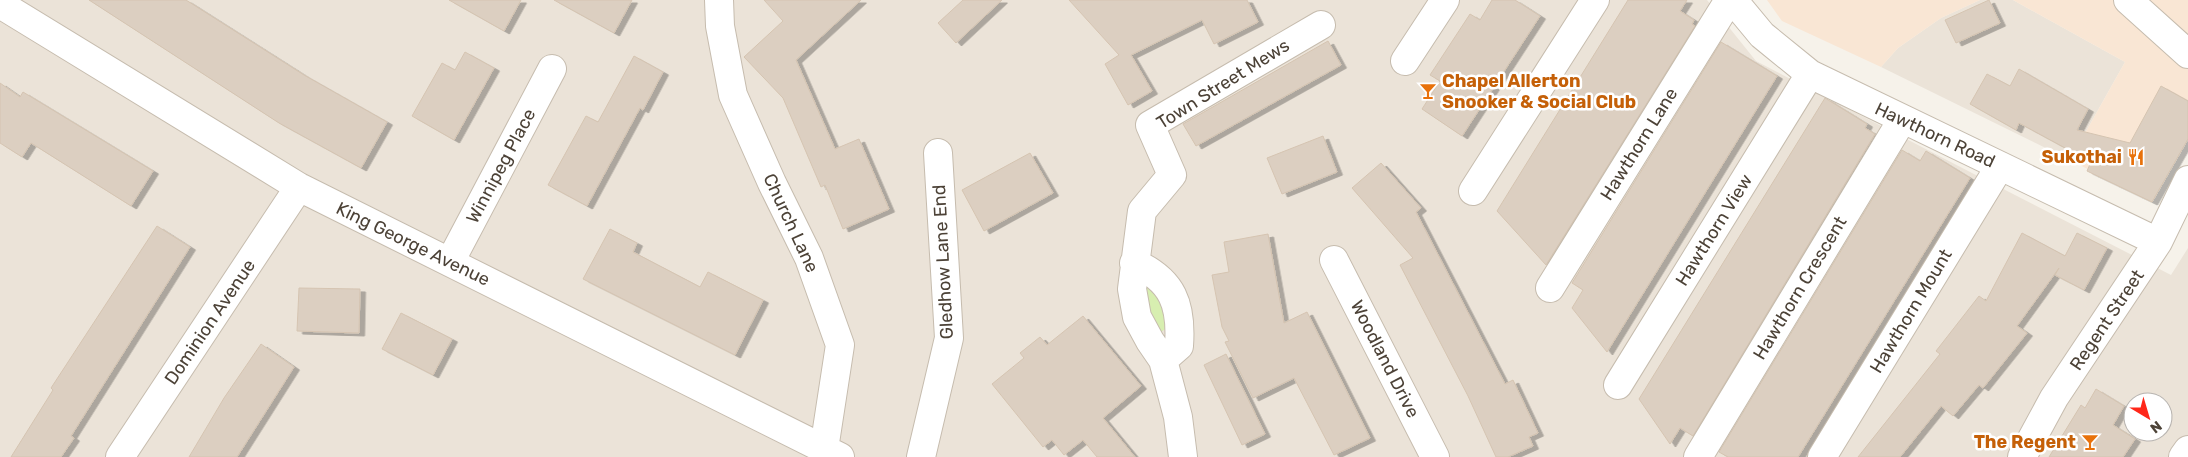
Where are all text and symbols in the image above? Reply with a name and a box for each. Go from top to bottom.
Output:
street label: Town Street Mews [1153,34,1293,134]
place label: Chapel Allerton Snooker & Social Club [1442,70,1636,113]
bar icon: Chapel Allerton Snooker & Social Club [1418,81,1438,101]
street label: Hawthorn Lane [1596,84,1682,204]
street label: Hawthorn Road [1871,97,1999,173]
street label: Winnipeg Place [462,105,540,227]
place label: Sukothai [2042,146,2122,168]
restaurant icon: Sukothai [2126,147,2146,167]
street label: Church Lane [758,170,824,276]
street label: Hawthorn View [1671,170,1757,290]
street label: Gledhow Lane End [928,184,958,340]
street label: King George Avenue [333,197,493,291]
street label: Hawthorn Crescent [1748,212,1852,364]
street label: Hawthorn Mount [1865,245,1957,377]
street label: Dominion Avenue [160,255,260,389]
street label: Regent Street [2065,265,2149,375]
street label: Woodland Drive [1346,297,1424,421]
north arrow [2123,392,2173,442]
text: N [2146,417,2165,437]
place label: The Regent [1974,431,2076,453]
bar icon: The Regent [2080,432,2100,452]

